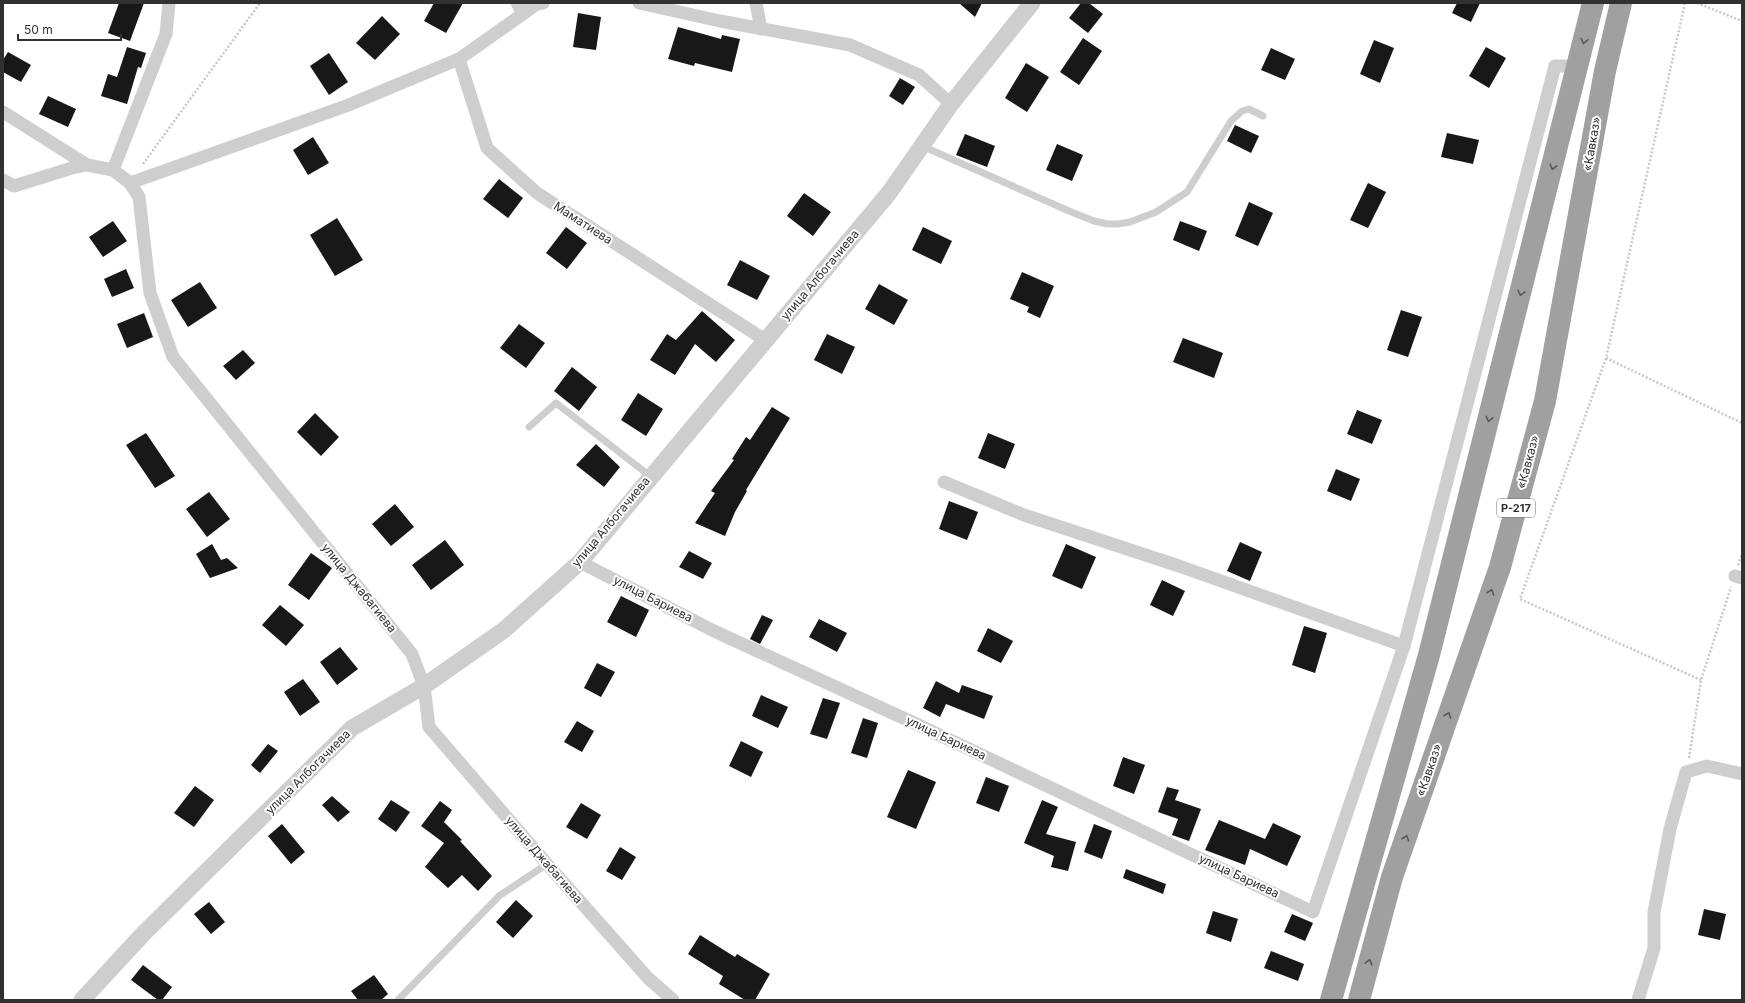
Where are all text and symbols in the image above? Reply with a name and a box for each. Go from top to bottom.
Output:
scale bar [18,16,121,42]
text: 50 m [24,22,53,37]
one-way arrow [1581,38,1589,44]
street label: «Кавказ» [1579,116,1604,172]
one-way arrow [1549,164,1557,170]
street label: Маматиева [551,198,615,247]
street label: улица Албогачиева [777,226,862,323]
one-way arrow [1517,290,1525,296]
one-way arrow [1485,416,1493,422]
street label: «Кавказ» [1513,433,1542,490]
street label: улица Албогачиева [568,473,653,570]
road number: Р-217 [1497,499,1535,517]
street label: улица Джабагиева [319,540,400,635]
street label: улица Бариева [611,572,695,625]
one-way arrow [1487,589,1495,596]
one-way arrow [1444,711,1452,718]
street label: улица Бариева [904,712,989,763]
street label: улица Албогачиева [262,726,353,817]
street label: «Кавказ» [1413,742,1445,798]
street label: улица Джабагиева [502,813,586,906]
one-way arrow [1401,834,1409,841]
street label: улица Бариева [1197,850,1282,901]
one-way arrow [1364,959,1373,966]

